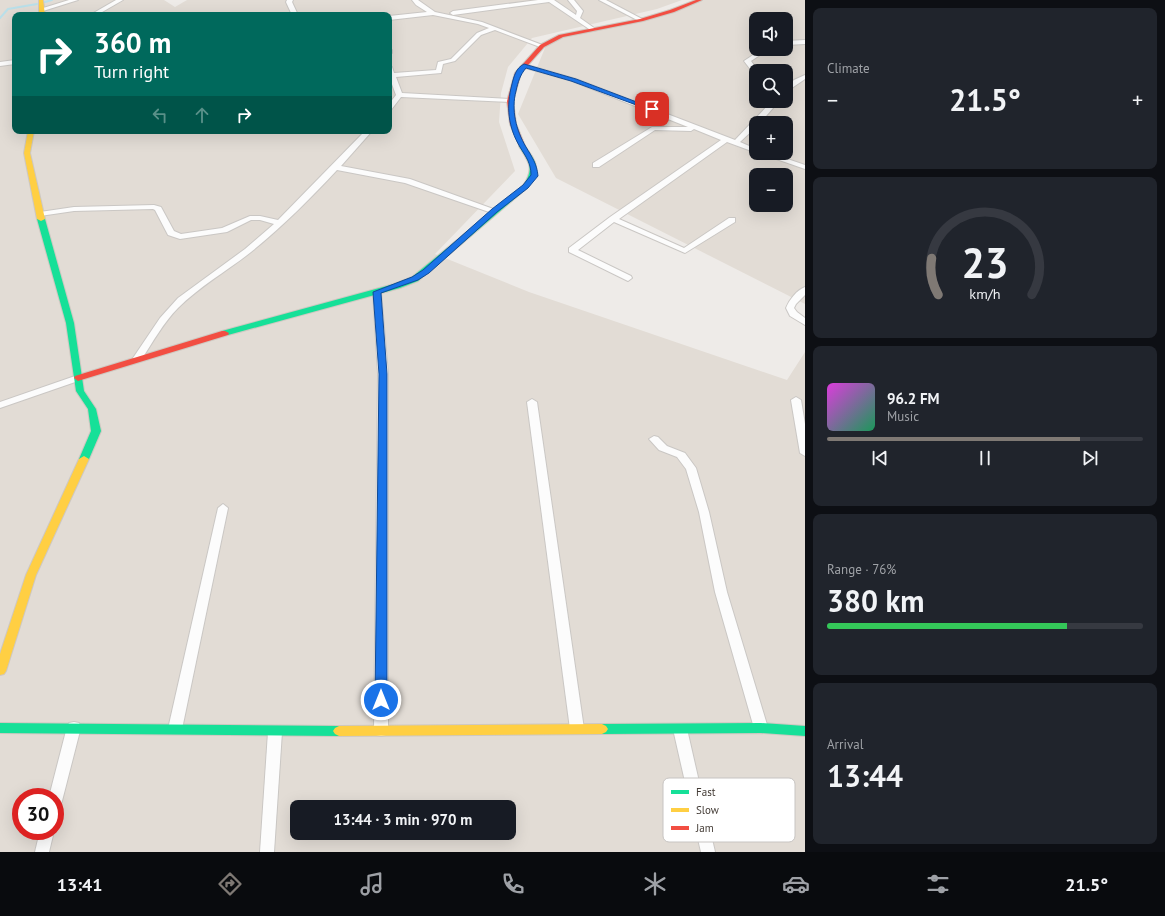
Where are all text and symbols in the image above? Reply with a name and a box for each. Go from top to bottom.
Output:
map controls [749,12,793,212]
button: sound [749,12,793,56]
text: 360 m [94,24,171,61]
icon: right [28,28,80,80]
text: Turn right [94,60,169,83]
text: Climate [827,60,870,77]
button: search [749,64,793,108]
text: 21.5° [949,80,1021,119]
text: − [827,86,838,114]
text: + [1132,86,1143,114]
pin [635,92,669,126]
icon: arrive [641,98,663,120]
icon: left [149,104,171,126]
icon: ahead [191,104,213,126]
icon: right [233,104,255,126]
button: + [749,116,793,160]
button: − [749,168,793,212]
text: 23 [961,236,1009,289]
text: km/h [969,284,1001,303]
text: 96.2 FM [887,389,940,408]
text: Music [887,408,919,425]
icon: previous [869,447,891,469]
icon: pause [974,447,996,469]
icon: next [1079,447,1101,469]
text: Range · 76% [827,561,896,578]
text: 380 km [827,581,925,620]
position arrow [360,679,402,721]
text: Arrival [827,736,863,753]
text: 13:44 [827,756,903,795]
legend [663,778,795,842]
text: Fast [696,785,716,799]
speed limit sign: 30 [12,788,64,840]
text: Slow [696,803,719,817]
text: 13:44 · 3 min · 970 m [334,810,472,829]
text: Jam [695,821,714,835]
icon: directions [216,870,244,898]
icon: music [358,870,386,898]
icon: phone [499,870,527,898]
icon: climate [641,870,669,898]
icon: car [782,870,810,898]
icon: filters [924,870,952,898]
text: 13:41 [57,873,102,896]
text: 21.5° [1065,873,1108,896]

